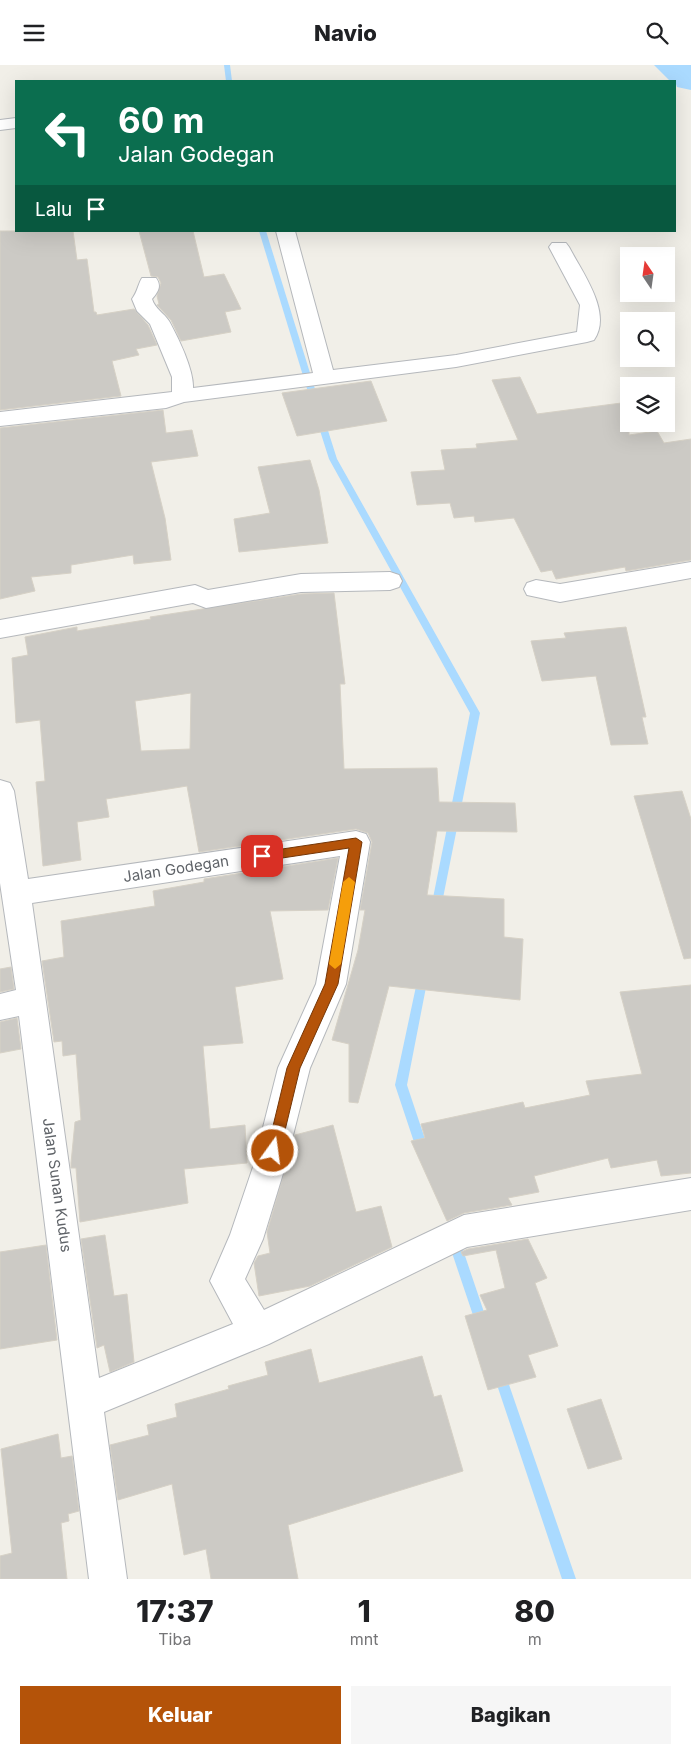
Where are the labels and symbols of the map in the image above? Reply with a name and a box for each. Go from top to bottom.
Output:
north arrow [620,247,675,303]
pin [241,835,283,877]
street label: Jalan Godegan [122,851,230,886]
street label: Jalan Sunan Kudus [39,1117,76,1253]
position arrow [246,1124,298,1176]

